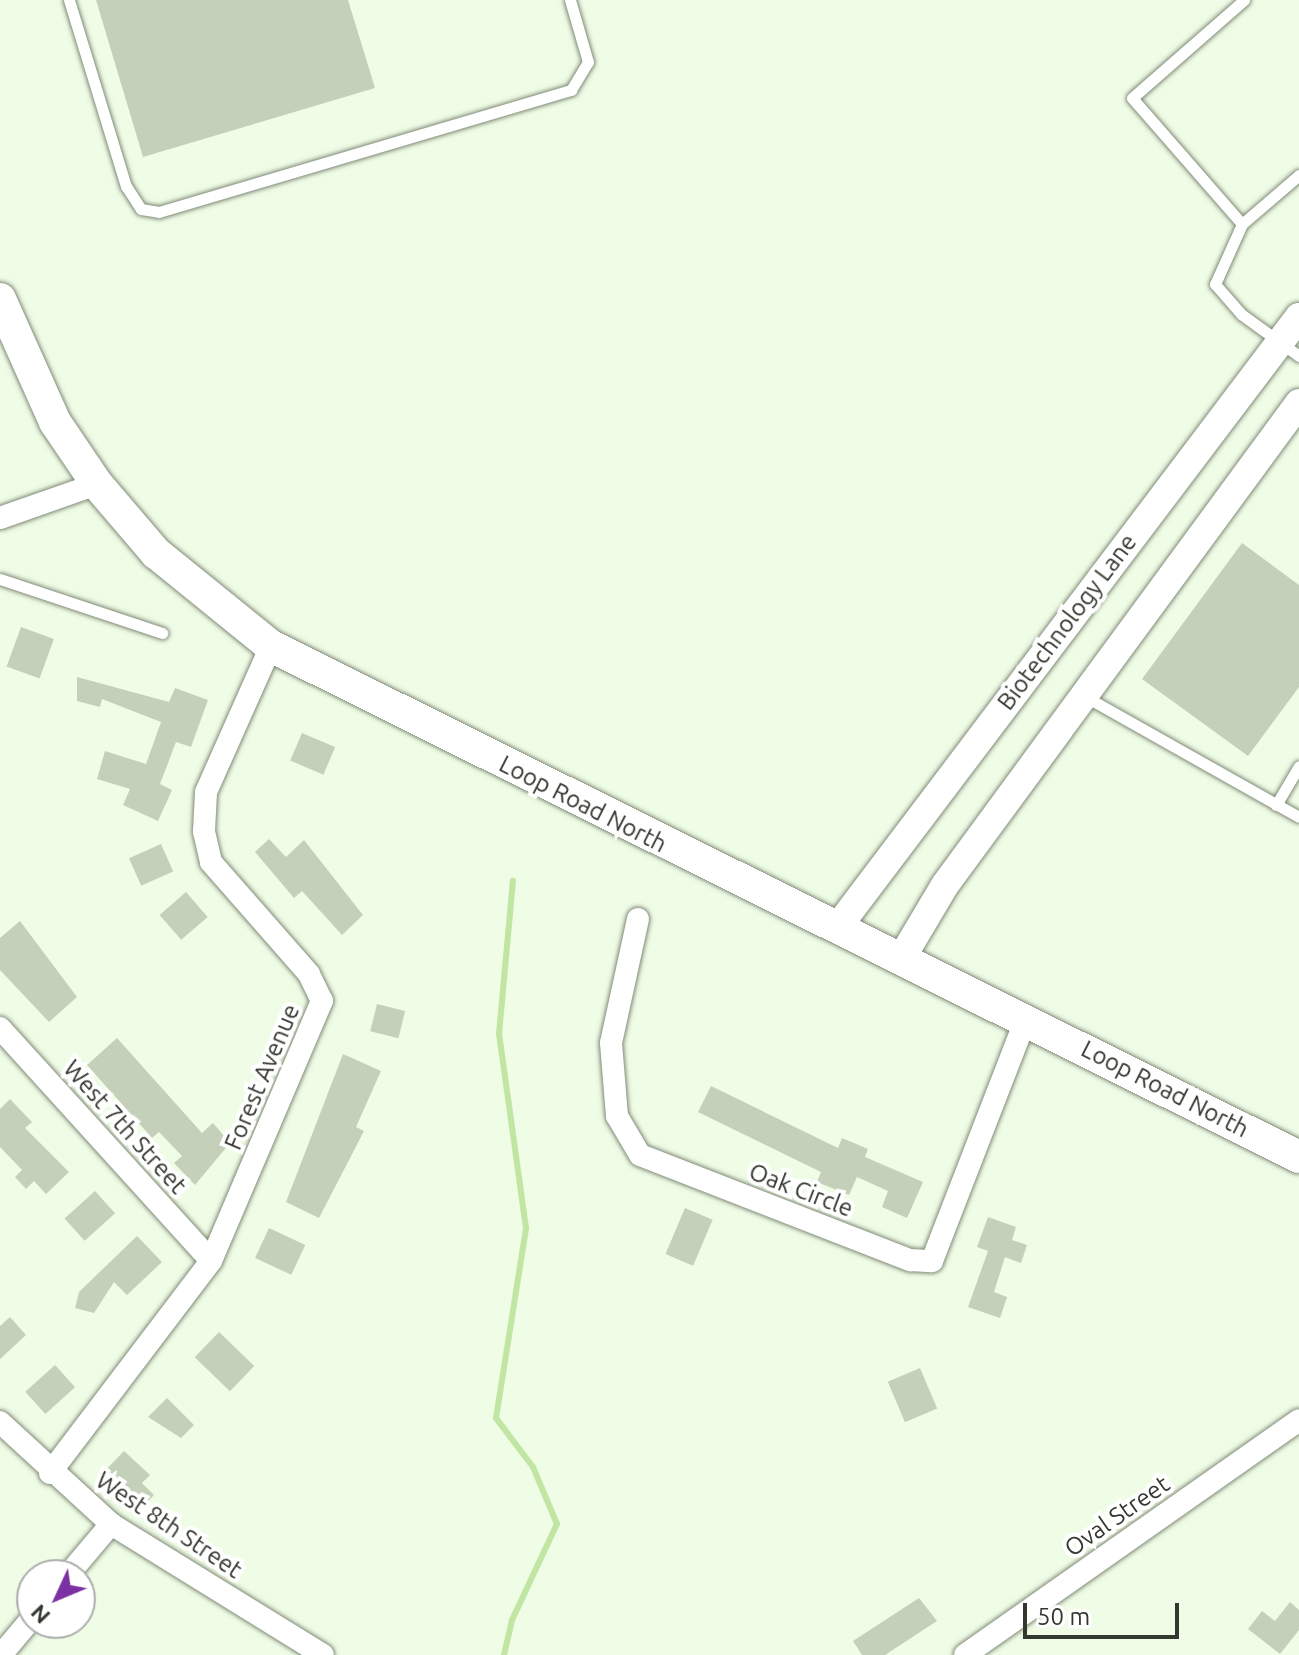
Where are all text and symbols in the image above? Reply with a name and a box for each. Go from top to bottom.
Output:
street label: Biotechnology Lane [991,528,1143,716]
street label: Loop Road North [494,749,672,859]
street label: Forest Avenue [218,1000,306,1154]
street label: Loop Road North [1076,1034,1254,1144]
street label: West 7th Street [58,1054,192,1200]
street label: Oak Circle [745,1157,857,1223]
street label: West 8th Street [91,1466,247,1584]
street label: Oval Street [1059,1469,1175,1563]
north arrow [16,1559,96,1639]
scale bar [1027,1587,1183,1637]
text: N [25,1600,55,1629]
text: 50 m [1037,1603,1090,1630]

